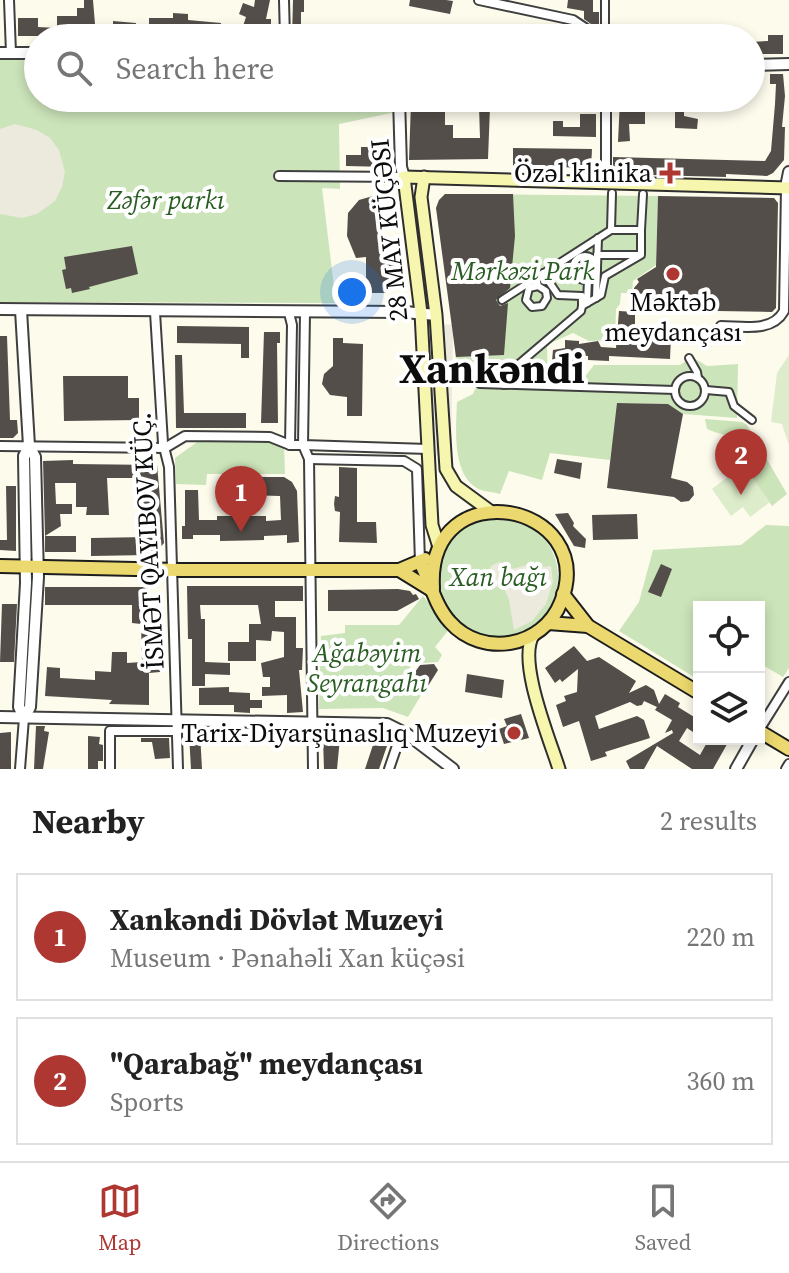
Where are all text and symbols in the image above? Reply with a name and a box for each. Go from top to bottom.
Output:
search box [24,24,765,112]
icon: search [52,46,96,90]
text: Search here [116,48,274,89]
street label: 28 MAY KÜÇƏSI [362,137,416,323]
place label: Özəl klinika [514,155,653,191]
marker: Özəl klinika [659,162,681,184]
park label: Zəfər parkı [106,182,225,218]
park label: Mərkəzi Park [450,253,595,289]
marker: Məktəb meydançası [664,265,682,283]
your location [332,272,372,312]
place label: Məktəb meydançası [604,284,742,350]
district label: Xankəndi [399,339,585,397]
street label: İSMƏT QAYIBOV KÜÇ. [123,412,173,670]
pin: 2 [715,429,767,495]
pin: 1 [215,466,267,532]
park label: Xan bağı [448,559,547,595]
map controls [693,601,765,745]
button: locate [693,601,765,673]
park label: Ağabəyim Seyrangahı [307,635,427,701]
button: layers [693,673,765,745]
place label: Tarix-Diyarşünaslıq Muzeyi [181,715,498,751]
marker: Tarix-Diyarşünaslıq Muzeyi [505,724,523,742]
text: Nearby [32,798,145,844]
text: 2 results [660,803,757,839]
text: Xankəndi Dövlət Muzeyi [110,899,443,940]
text: 1 [53,919,67,955]
text: 220 m [687,919,755,955]
text: Museum · Pənahəli Xan küçəsi [110,940,465,976]
text: "Qarabağ" meydançası [110,1043,423,1084]
text: 2 [53,1063,67,1099]
text: 360 m [687,1063,755,1099]
text: Sports [110,1084,184,1120]
tab: Map [98,1179,142,1257]
tab: Directions [337,1179,439,1257]
tab: Saved [635,1179,691,1257]

